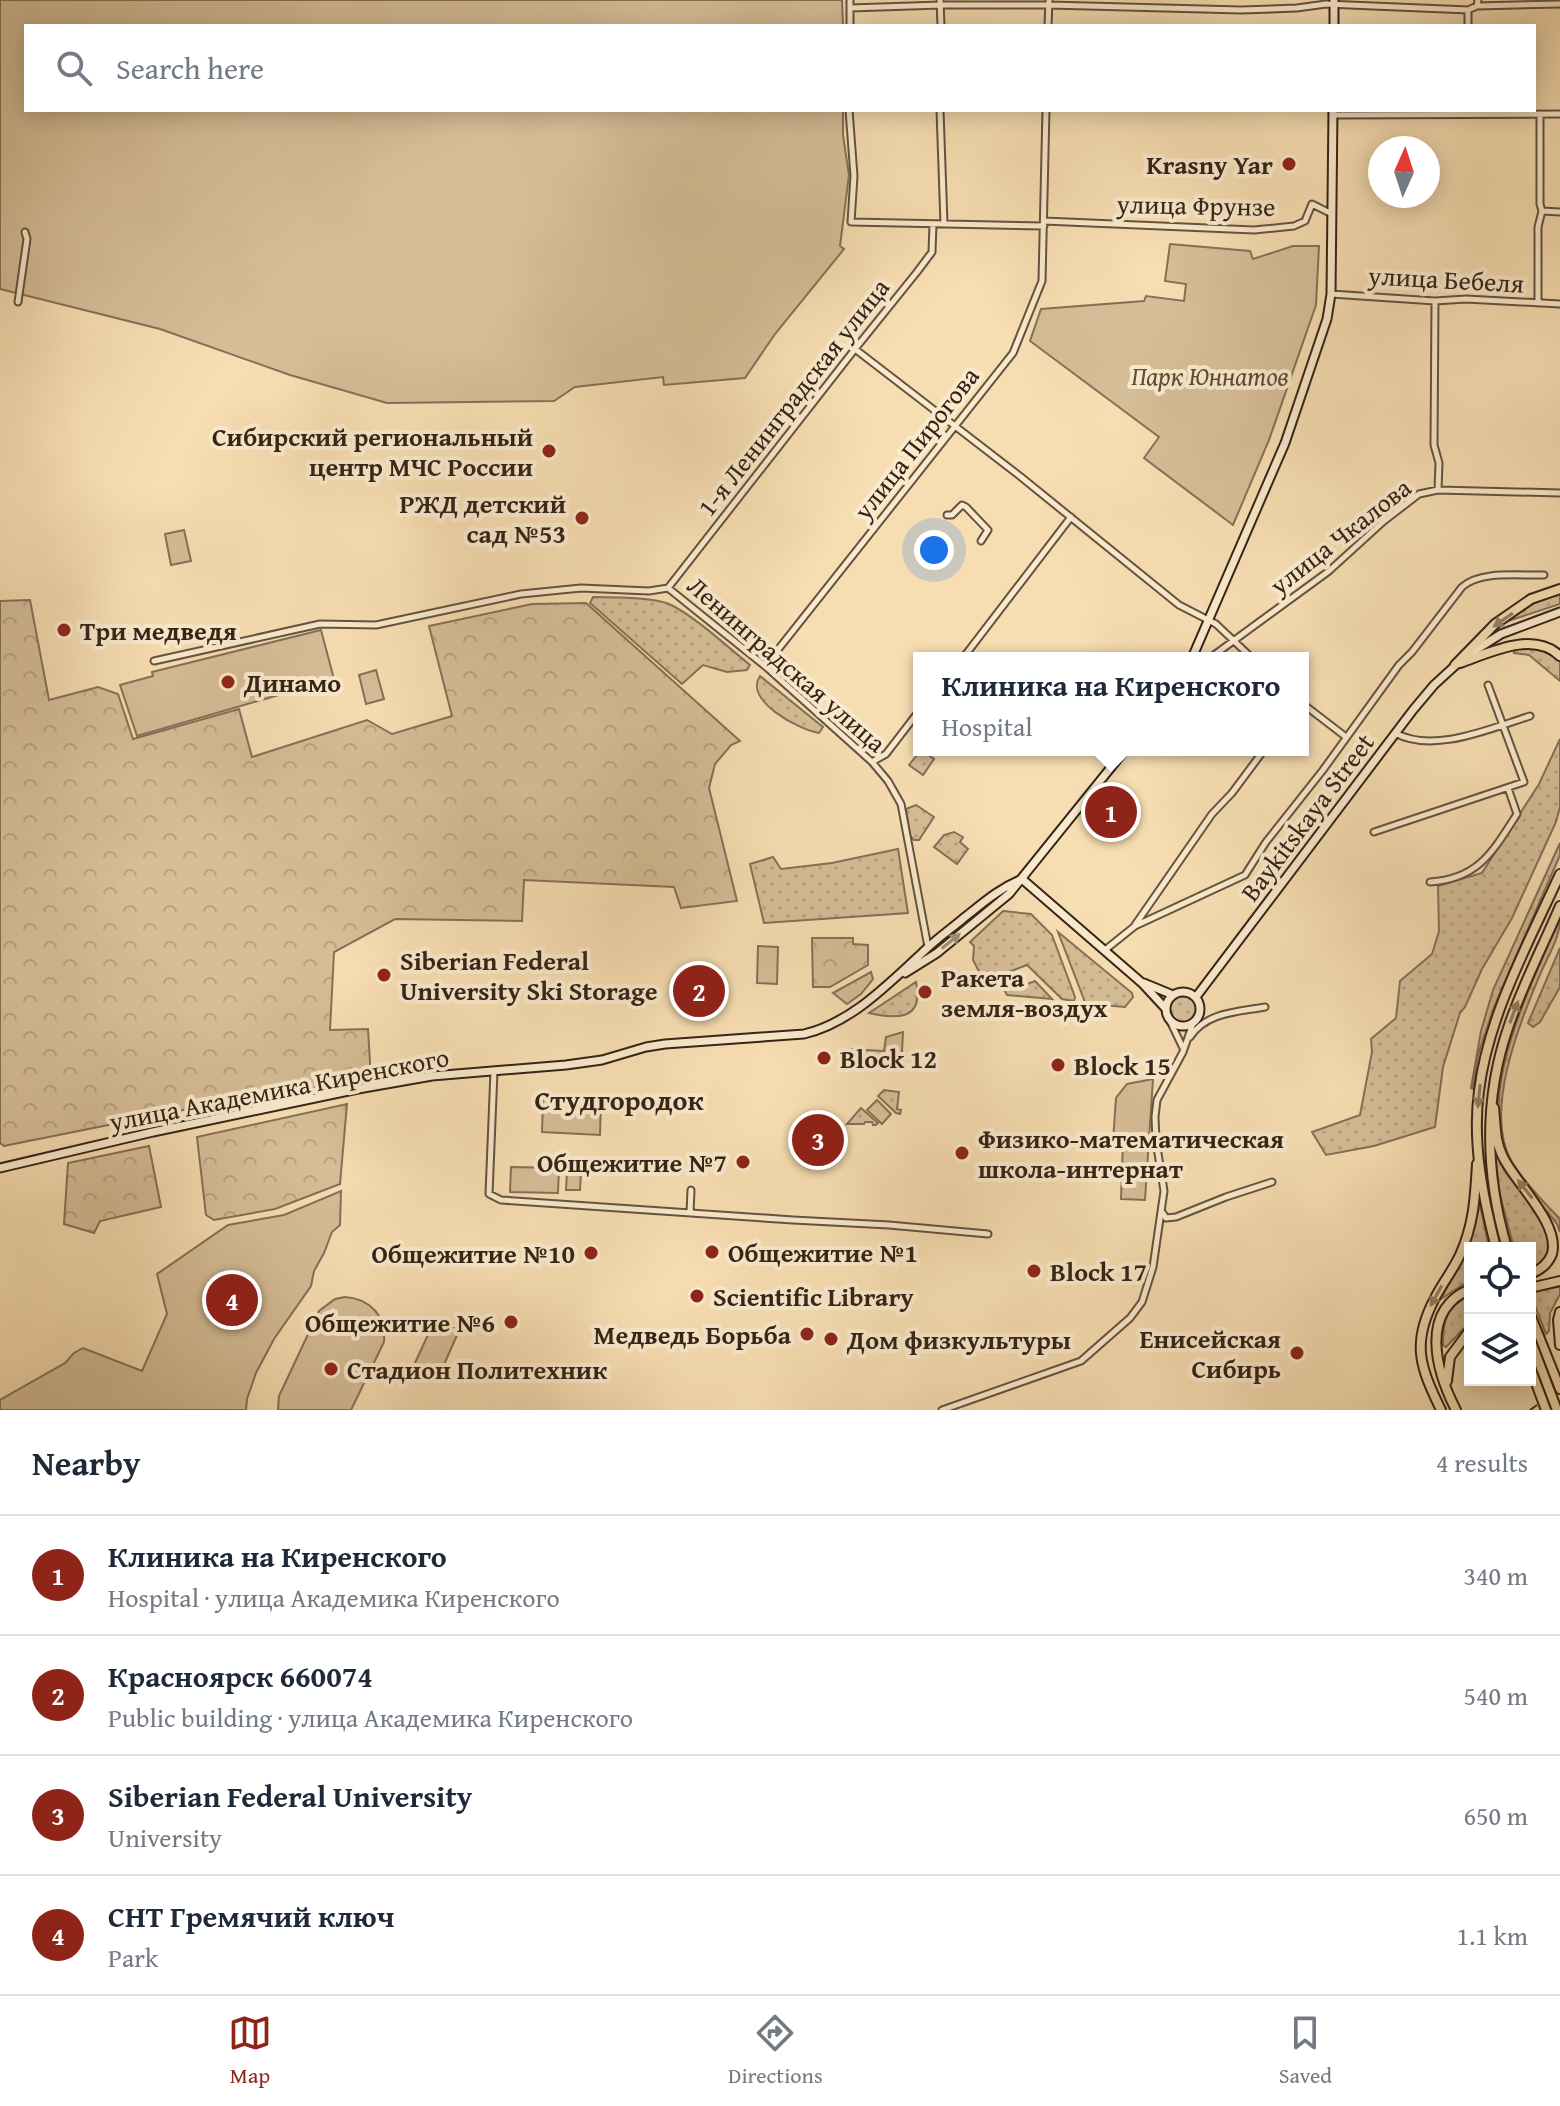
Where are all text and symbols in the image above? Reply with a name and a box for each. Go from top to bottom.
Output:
search box [24,24,1536,112]
icon: search [52,46,96,90]
text: Search here [116,46,264,90]
north arrow [1368,136,1440,208]
place label: Krasny Yar [1146,145,1273,184]
marker: Krasny Yar [1280,155,1298,173]
street label: улица Фрунзе [1115,184,1276,226]
street label: улица Бебеля [1366,255,1525,303]
street label: 1-я Ленинградская улица [688,269,899,524]
park label: Парк Юннатов [1131,356,1289,395]
street label: улица Пирогова [843,358,989,529]
place label: Сибирский региональный центр МЧС России [212,417,533,486]
marker: Сибирский региональный центр МЧС России [540,442,558,460]
street label: улица Чкалова [1260,468,1420,604]
place label: РЖД детский сад №53 [400,484,566,553]
marker: РЖД детский сад №53 [573,509,591,527]
your location [914,530,954,570]
street label: Ленинградская улица [679,566,896,762]
place label: Три медведя [80,611,237,650]
one-way arrow [1492,612,1513,627]
marker: Три медведя [55,621,73,639]
popup [913,652,1309,756]
place label: Динамо [243,663,341,702]
text: Клиника на Киренского [942,663,1280,707]
marker: Динамо [219,673,237,691]
text: Hospital [942,707,1033,746]
street label: Baykitskaya Street [1231,725,1383,909]
pin: 1 [1085,782,1137,842]
one-way arrow [941,933,961,950]
place label: Siberian Federal University Ski Storage [400,941,658,1010]
place label: Ракета земля-воздух [941,958,1108,1027]
pin: 2 [673,961,725,1021]
marker: Siberian Federal University Ski Storage [375,966,393,984]
marker: Ракета земля-воздух [916,983,934,1001]
one-way arrow [1508,1000,1521,1024]
street label: улица Академика Киренского [105,1037,452,1141]
place label: Block 12 [840,1039,937,1078]
place label: Block 15 [1074,1046,1171,1085]
marker: Block 12 [815,1049,833,1067]
marker: Block 15 [1049,1056,1067,1074]
district label: Студгородок [534,1079,704,1120]
one-way arrow [1472,1084,1485,1109]
pin: 3 [792,1110,844,1170]
place label: Физико-математическая школа-интернат [978,1119,1284,1188]
place label: Общежитие №7 [537,1143,727,1182]
marker: Физико-математическая школа-интернат [953,1144,971,1162]
marker: Общежитие №7 [734,1153,752,1171]
one-way arrow [1517,1179,1534,1199]
place label: Общежитие №1 [728,1233,918,1272]
place label: Общежитие №10 [371,1234,575,1273]
map controls [1464,1242,1536,1386]
button: locate [1464,1242,1536,1314]
marker: Общежитие №1 [703,1243,721,1261]
marker: Общежитие №10 [582,1244,600,1262]
place label: Block 17 [1050,1252,1147,1291]
marker: Block 17 [1025,1262,1043,1280]
pin: 4 [206,1270,258,1330]
place label: Scientific Library [713,1277,914,1316]
one-way arrow [1429,1285,1443,1308]
marker: Scientific Library [688,1287,706,1305]
place label: Общежитие №6 [305,1303,495,1342]
marker: Общежитие №6 [502,1313,520,1331]
button: layers [1464,1314,1536,1386]
place label: Медведь Борьба [594,1315,792,1354]
place label: Енисейская Сибирь [1140,1319,1281,1388]
place label: Дом физкультуры [846,1320,1071,1359]
marker: Медведь Борьба [798,1325,816,1343]
marker: Дом физкультуры [822,1330,840,1348]
marker: Енисейская Сибирь [1288,1344,1306,1362]
place label: Стадион Политехник [347,1350,607,1389]
marker: Стадион Политехник [322,1360,340,1378]
text: Nearby [32,1438,141,1487]
text: 4 results [1436,1443,1528,1482]
text: Клиника на Киренского [108,1534,447,1578]
text: 1 [51,1556,65,1595]
text: 340 m [1463,1556,1528,1595]
text: Hospital · улица Академика Киренского [108,1578,560,1617]
text: Красноярск 660074 [108,1654,373,1698]
text: 2 [51,1676,65,1715]
text: 540 m [1463,1676,1528,1715]
text: Public building · улица Академика Киренского [108,1698,633,1737]
text: Siberian Federal University [108,1774,472,1818]
text: 3 [51,1796,65,1835]
text: 650 m [1463,1796,1528,1835]
text: University [108,1818,222,1857]
text: СНТ Гремячий ключ [108,1894,394,1938]
text: 4 [51,1916,65,1955]
text: 1.1 km [1456,1916,1528,1955]
text: Park [108,1938,158,1977]
tab: Map [228,2011,272,2091]
tab: Directions [728,2011,823,2091]
tab: Saved [1279,2011,1332,2091]

